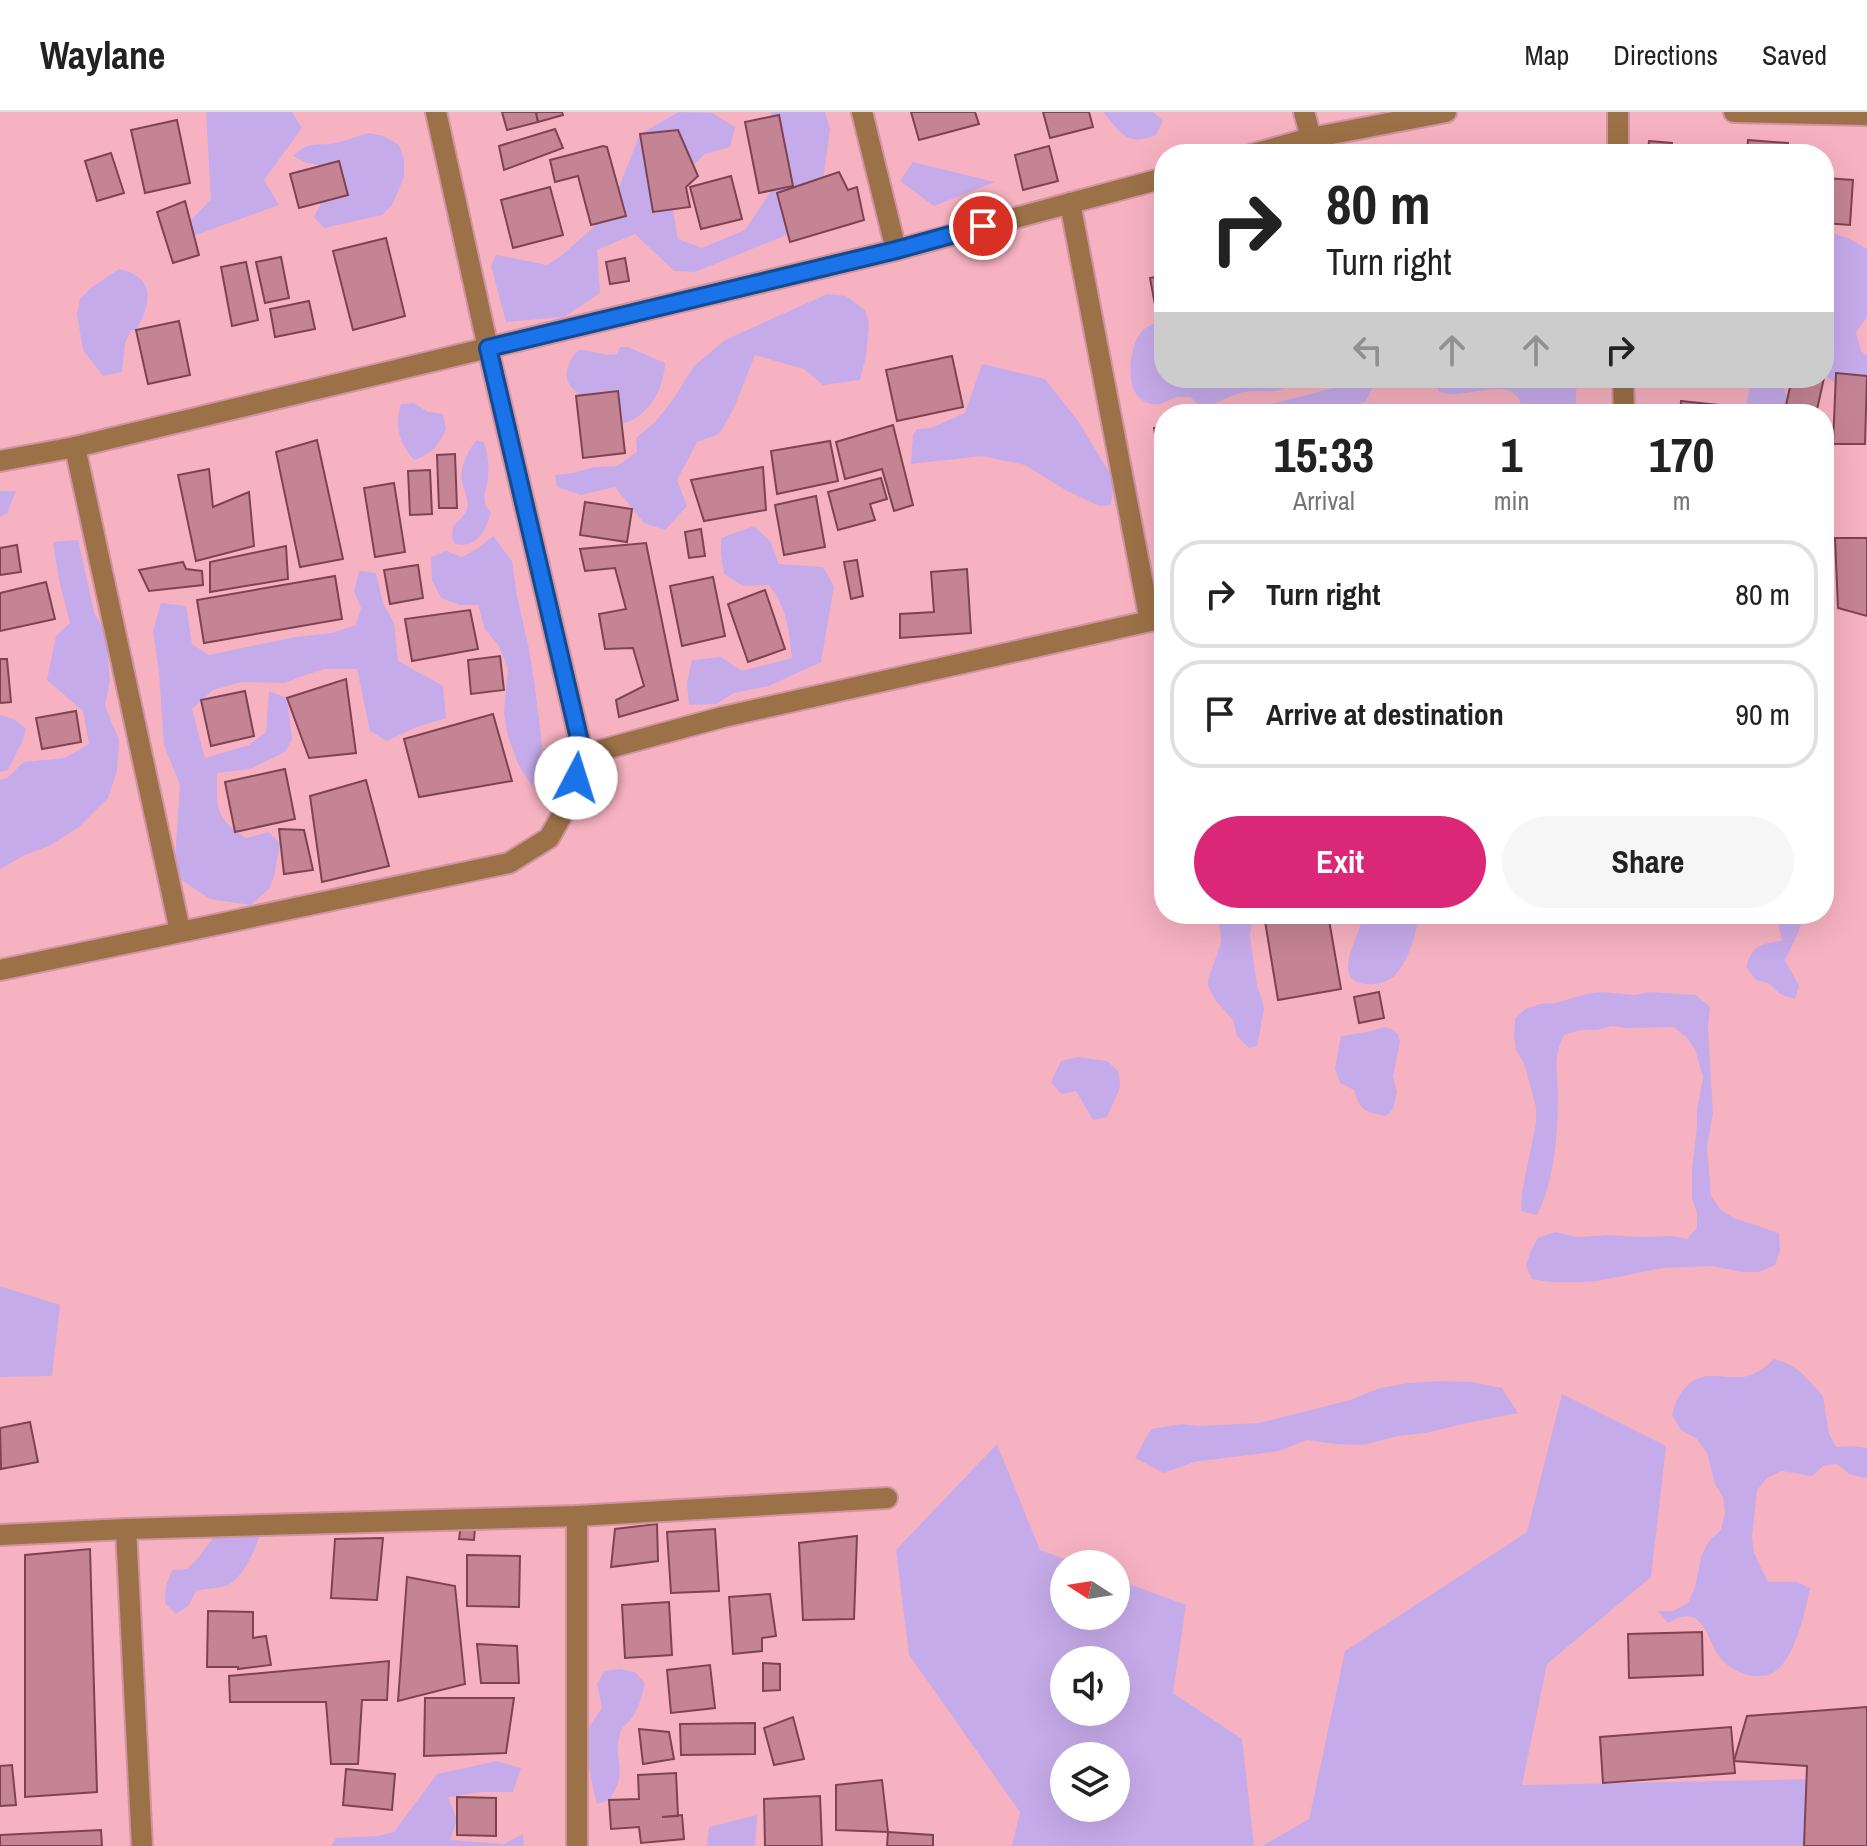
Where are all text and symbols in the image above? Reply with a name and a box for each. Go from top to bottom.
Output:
text: Waylane [40,30,165,81]
text: Map [1525,36,1569,74]
text: Directions [1613,36,1718,74]
text: Saved [1762,36,1827,74]
text: 80 m [1326,166,1431,241]
icon: right [1194,176,1298,280]
pin [949,192,1017,260]
icon: arrive [961,204,1005,248]
text: Turn right [1326,238,1451,286]
icon: left [1346,328,1390,372]
icon: ahead [1430,328,1474,372]
icon: ahead [1514,328,1558,372]
icon: right [1598,328,1642,372]
text: 15:33 [1274,422,1374,487]
text: 1 [1501,422,1522,487]
text: 170 [1649,422,1714,487]
text: Arrival [1293,483,1355,518]
text: min [1494,483,1529,518]
text: m [1673,483,1691,518]
icon: right [1198,572,1242,616]
text: Turn right [1266,574,1380,614]
text: 80 m [1735,574,1790,614]
icon: arrive [1198,692,1242,736]
text: Arrive at destination [1266,694,1504,734]
text: 90 m [1735,694,1790,734]
position arrow [534,736,618,820]
button: Exit [1194,816,1486,908]
button: Share [1502,816,1794,908]
north arrow [1050,1550,1130,1630]
map controls [1050,1550,1130,1822]
button: sound [1050,1646,1130,1726]
button: layers [1050,1742,1130,1822]

